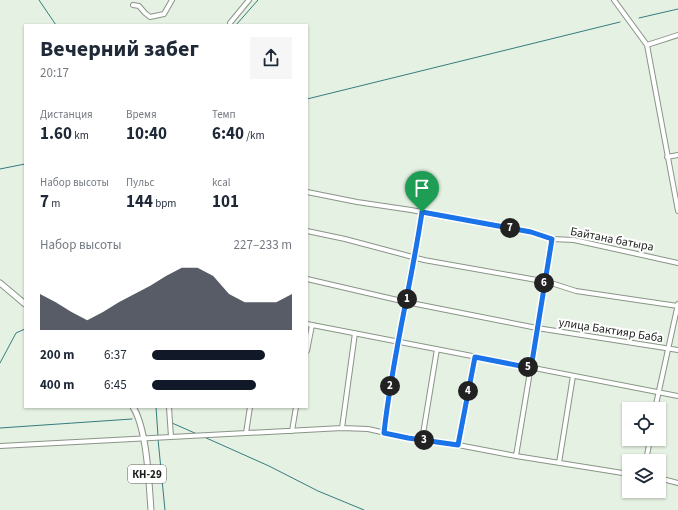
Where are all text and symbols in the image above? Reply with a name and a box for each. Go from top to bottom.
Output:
text: Вечерний забег [40,33,199,65]
button: share [250,37,292,79]
text: 20:17 [40,64,69,82]
text: Дистанция [40,107,93,122]
text: Время [126,107,157,122]
text: Темп [212,107,236,122]
text: 1.60 [40,122,72,146]
text: 10:40 [126,122,167,146]
text: 6:40 [212,122,244,146]
text: km [72,128,89,143]
text: /km [244,128,265,143]
pin [405,171,439,212]
text: Набор высоты [40,175,109,190]
text: Пульс [126,175,154,190]
text: kcal [212,175,231,190]
icon: arrive [411,177,433,199]
text: 7 [40,190,49,214]
text: 144 [126,190,153,214]
text: 101 [212,190,239,214]
text: m [49,196,60,211]
text: bpm [153,196,176,211]
pin: 7 [500,218,520,238]
text: 7 [507,220,513,235]
street label: Байтана батыра [569,223,655,256]
text: Набор высоты [40,236,122,254]
text: 227–233 m [234,236,292,254]
pin: 6 [534,273,554,293]
text: 6 [541,275,547,290]
pin: 1 [397,289,417,309]
text: 1 [404,291,410,306]
street label: улица Бактияр Баба [557,314,664,347]
text: 200 m [40,346,74,364]
text: 6:37 [104,346,127,364]
pin: 5 [518,357,538,377]
text: 5 [525,359,531,374]
text: 400 m [40,376,74,394]
text: 6:45 [104,376,127,394]
pin: 2 [380,376,400,396]
text: 2 [387,378,393,393]
pin: 4 [458,381,478,401]
text: 4 [465,383,471,398]
map controls [622,402,666,498]
button: locate [622,402,666,446]
pin: 3 [414,430,434,450]
text: 3 [421,432,427,447]
button: layers [622,454,666,498]
road number: КН-29 [128,465,166,483]

